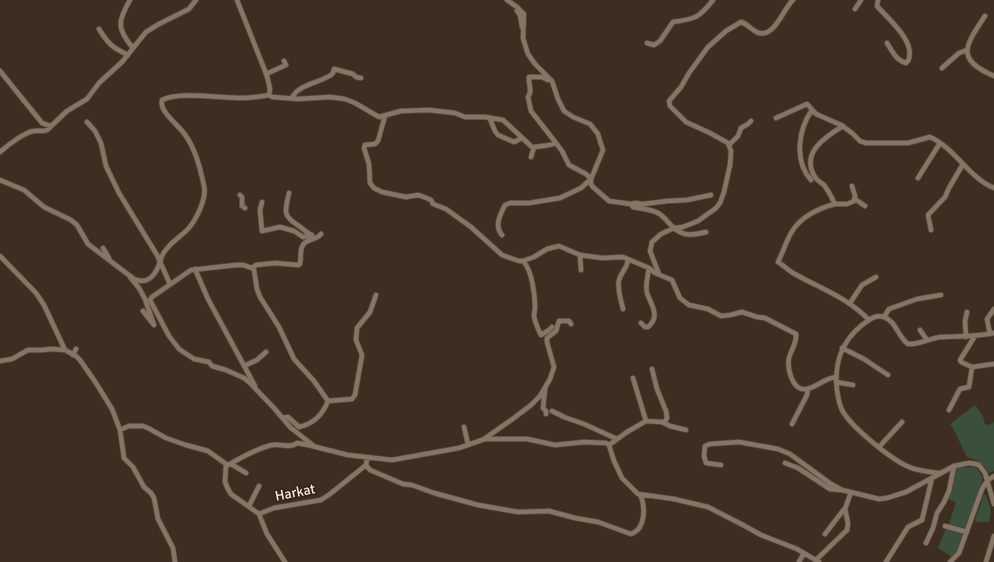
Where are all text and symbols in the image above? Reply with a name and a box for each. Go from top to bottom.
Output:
street label: Harkat [274,480,317,505]

